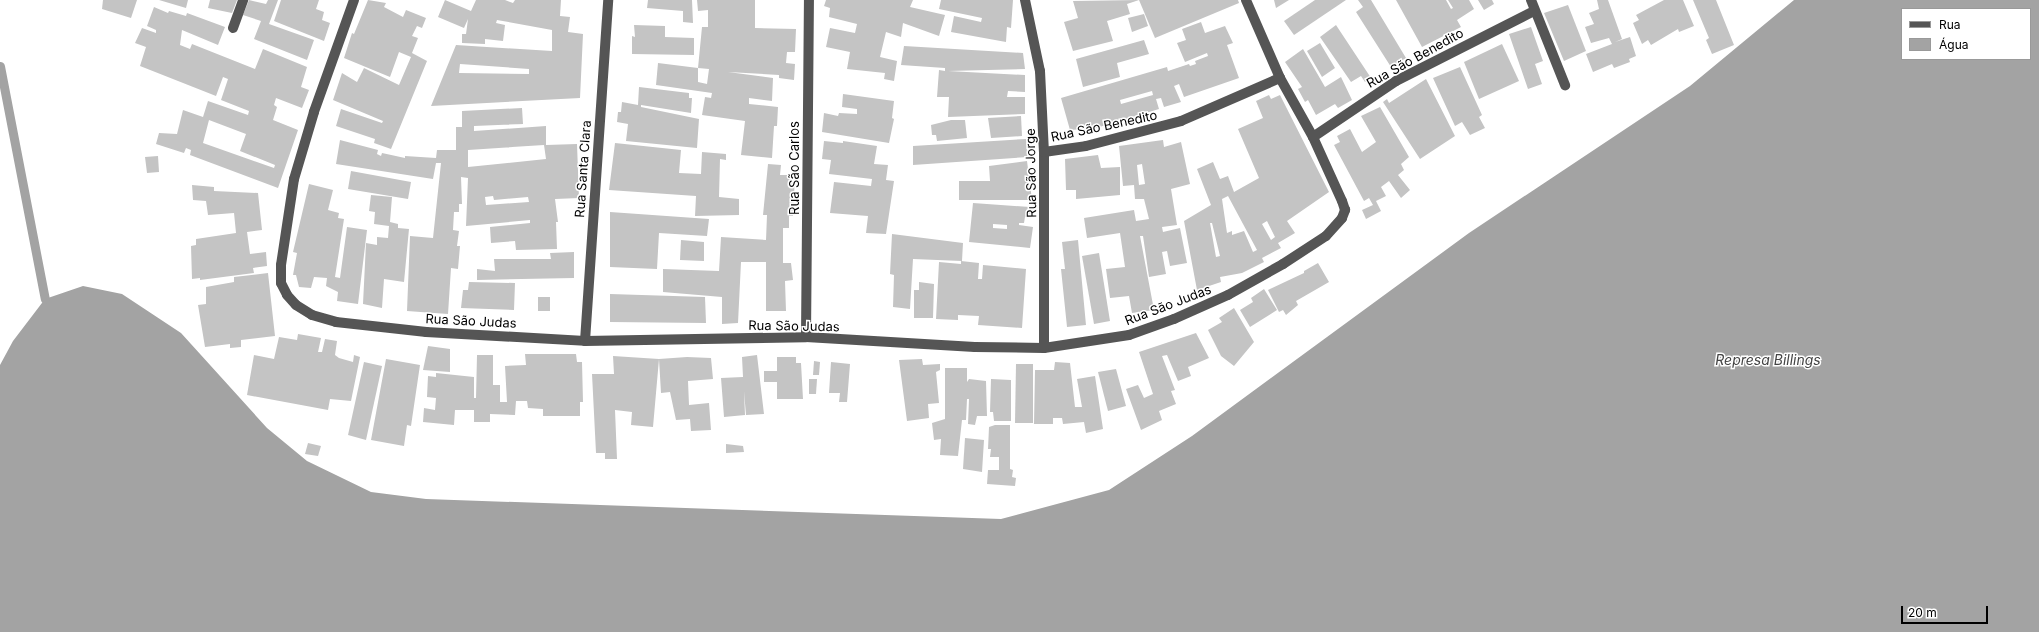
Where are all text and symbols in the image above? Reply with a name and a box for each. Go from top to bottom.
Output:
legend [1901,8,2031,60]
text: Rua [1939,17,1961,32]
street label: Rua São Benedito [1364,25,1466,91]
text: Água [1939,37,1968,52]
street label: Rua São Benedito [1049,107,1159,145]
street label: Rua Santa Clara [572,120,594,218]
street label: Rua São Carlos [786,121,802,215]
street label: Rua São Jorge [1022,128,1040,218]
street label: Rua São Judas [1123,281,1213,329]
street label: Rua São Judas [425,311,517,331]
street label: Rua São Judas [748,317,840,335]
water label: Represa Billings [1715,352,1821,368]
scale bar [1903,598,1990,624]
text: 20 m [1908,605,1937,620]

